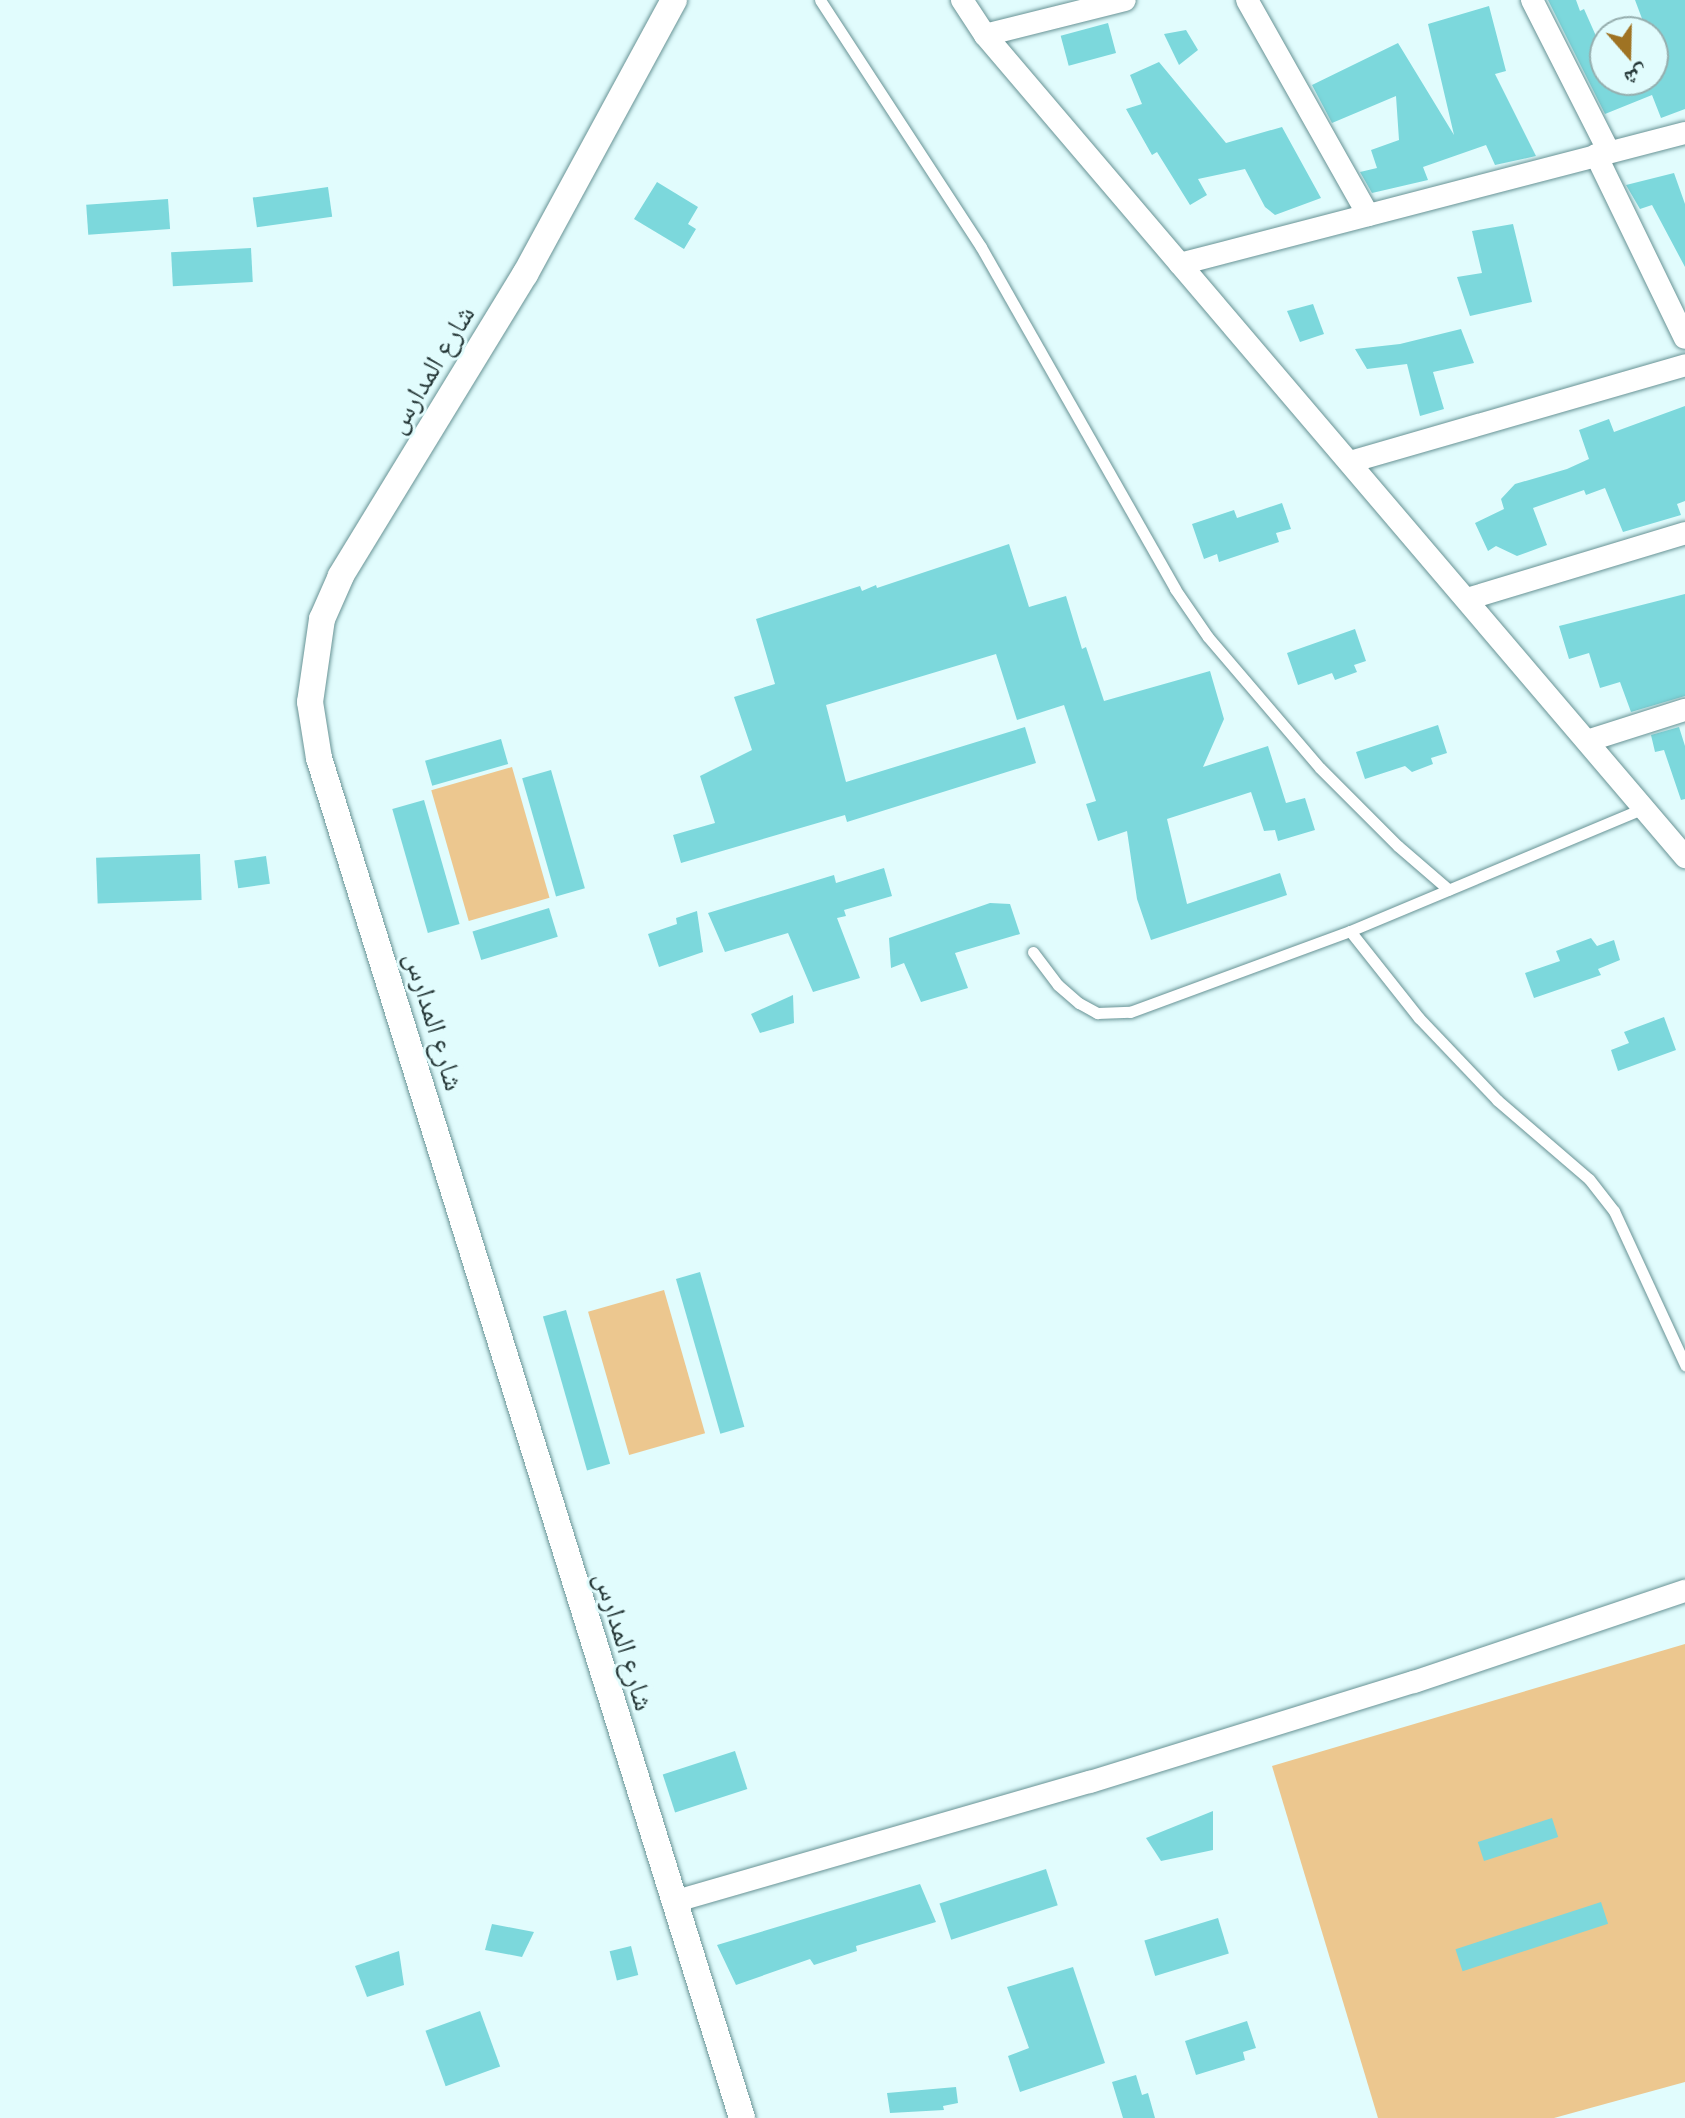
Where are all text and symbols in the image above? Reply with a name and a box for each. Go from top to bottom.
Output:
north arrow [1589,16,1669,96]
text: ش [1621,60,1653,95]
street label: شارع المدارس [379,299,481,439]
street label: شارع المدارس [398,948,472,1094]
street label: شارع المدارس [588,1568,662,1714]

